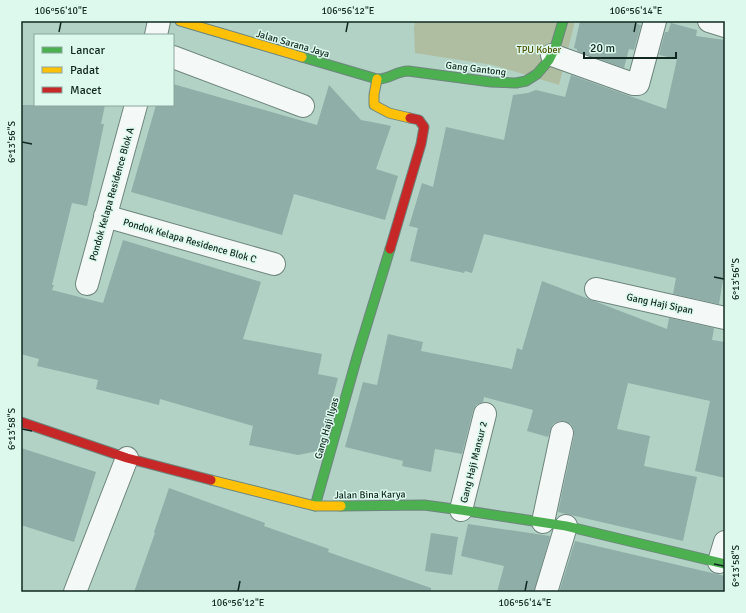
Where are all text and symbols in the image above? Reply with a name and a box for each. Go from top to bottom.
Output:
text: 106°56'10"E [34,5,88,17]
text: 106°56'12"E [321,5,375,17]
text: 106°56'14"E [609,5,663,17]
street label: Jalan Sarana Jaya [255,28,331,60]
legend [34,34,174,106]
scale bar [584,34,676,60]
text: 20 m [590,41,615,56]
text: Lancar [70,43,106,58]
park label: TPU Kober [517,44,562,56]
street label: Gang Gantong [445,59,507,79]
text: Padat [70,63,99,78]
text: Macet [70,83,102,98]
text: 6°13'56"S [6,120,18,163]
street label: Pondok Kelapa Residence Blok A [87,126,137,262]
street label: Pondok Kelapa Residence Blok C [122,216,258,266]
text: 6°13'56"S [730,257,742,300]
street label: Gang Haji Sipan [625,291,694,317]
street label: Gang Haji Ilyas [312,395,342,461]
text: 6°13'58"S [6,407,18,450]
street label: Gang Haji Mansur 2 [458,420,490,504]
street label: Jalan Bina Karya [334,488,406,502]
text: 6°13'58"S [730,544,742,587]
text: 106°56'12"E [211,597,265,609]
text: 106°56'14"E [498,597,552,609]

